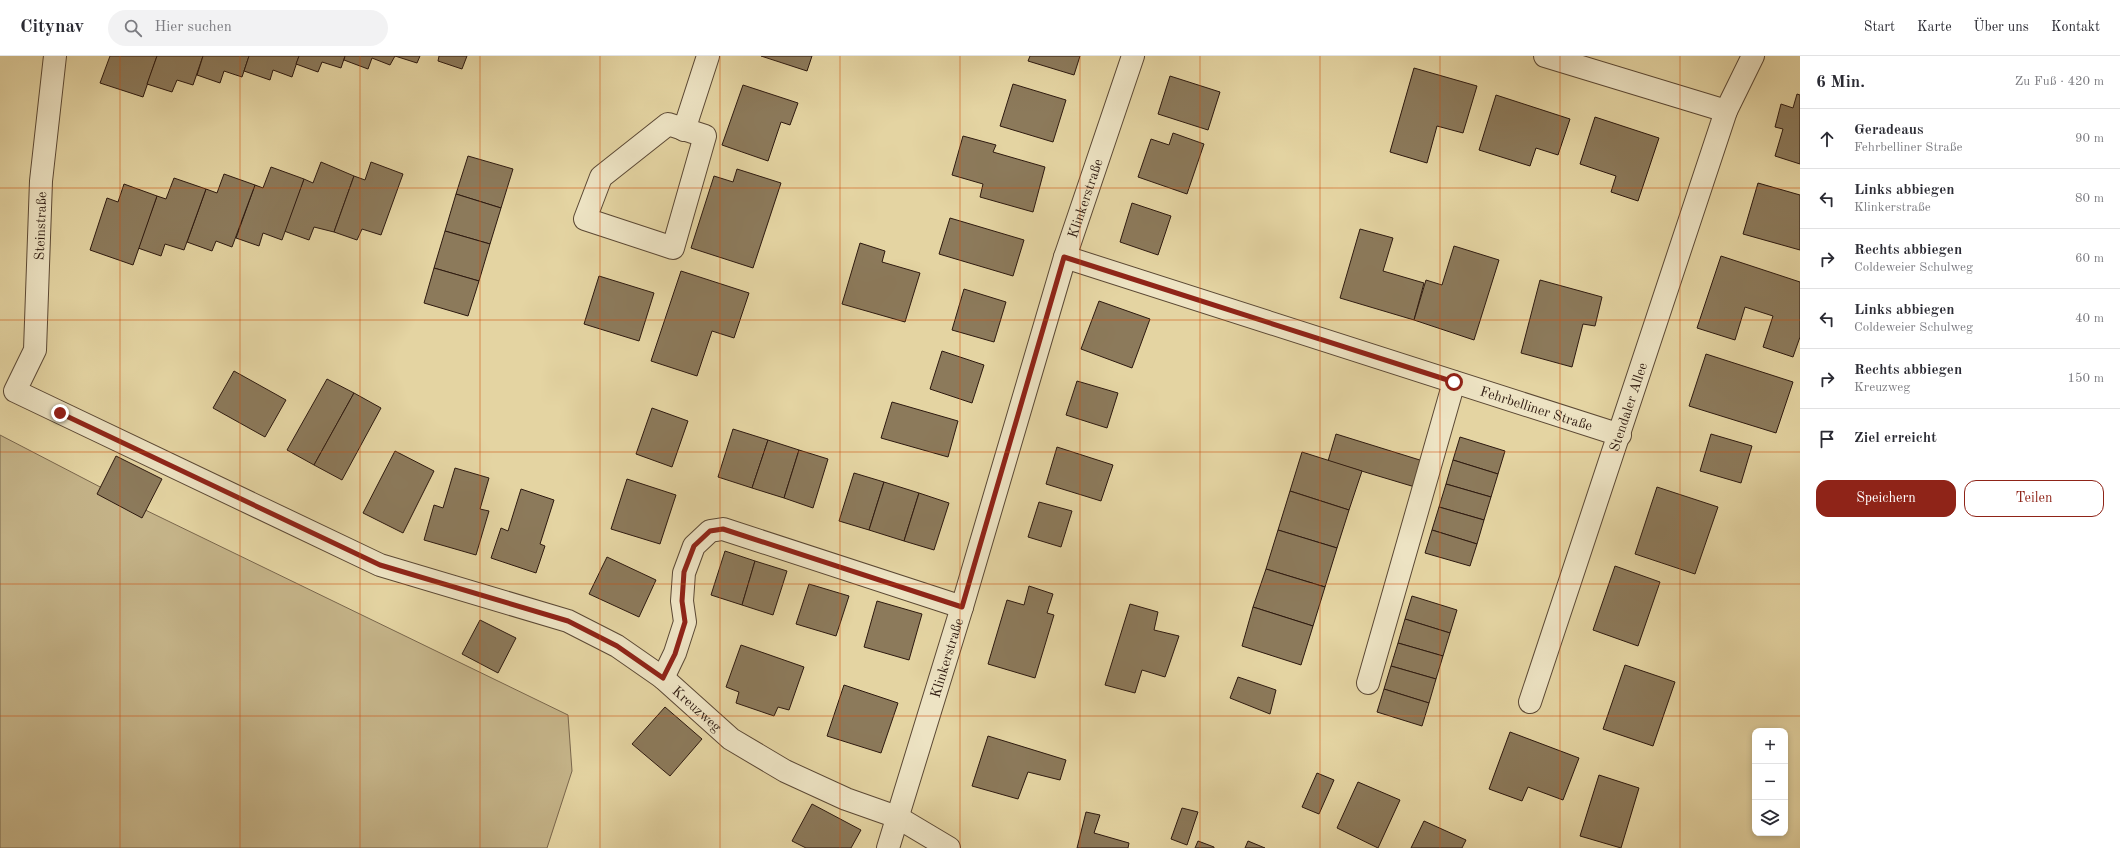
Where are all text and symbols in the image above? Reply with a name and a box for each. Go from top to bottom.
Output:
search box [108,10,388,46]
icon: search [122,17,144,39]
text: Citynav [20,18,84,37]
text: Hier suchen [154,20,232,35]
text: Start [1864,20,1895,34]
text: Karte [1917,20,1952,34]
text: Über uns [1974,20,2029,34]
text: Kontakt [2051,20,2100,34]
text: 6 Min. [1816,74,1865,91]
text: Zu Fuß · 420 m [2015,75,2104,88]
text: Geradeaus [1854,123,1923,138]
icon: ahead [1816,128,1838,150]
text: 90 m [2075,132,2104,145]
text: Fehrbelliner Straße [1854,141,1963,154]
street label: Klinkerstraße [1066,157,1106,240]
text: Links abbiegen [1854,183,1955,198]
icon: left [1816,188,1838,210]
street label: Steinstraße [33,191,49,261]
text: 80 m [2075,192,2104,205]
text: Klinkerstraße [1854,201,1931,214]
text: Rechts abbiegen [1854,243,1962,258]
icon: right [1816,248,1838,270]
text: 60 m [2075,252,2104,265]
text: Coldeweier Schulweg [1854,261,1973,274]
text: Links abbiegen [1854,303,1955,318]
icon: left [1816,308,1838,330]
text: 40 m [2075,312,2104,325]
text: Coldeweier Schulweg [1854,321,1973,334]
street label: Stendaler Allee [1608,361,1650,453]
text: Rechts abbiegen [1854,363,1962,378]
icon: right [1816,368,1838,390]
text: 150 m [2067,372,2104,385]
route start [1445,373,1463,391]
text: Kreuzweg [1854,381,1910,394]
street label: Fehrbelliner Straße [1478,385,1594,434]
route end [51,404,69,422]
icon: arrive [1816,428,1838,450]
text: Ziel erreicht [1854,431,1937,446]
button: Speichern [1816,480,1956,517]
button: Teilen [1964,480,2104,517]
street label: Klinkerstraße [929,616,966,700]
street label: Kreuzweg [669,684,724,735]
map controls [1752,728,1788,836]
button: + [1752,728,1788,764]
button: − [1752,764,1788,800]
button: layers [1752,800,1788,836]

